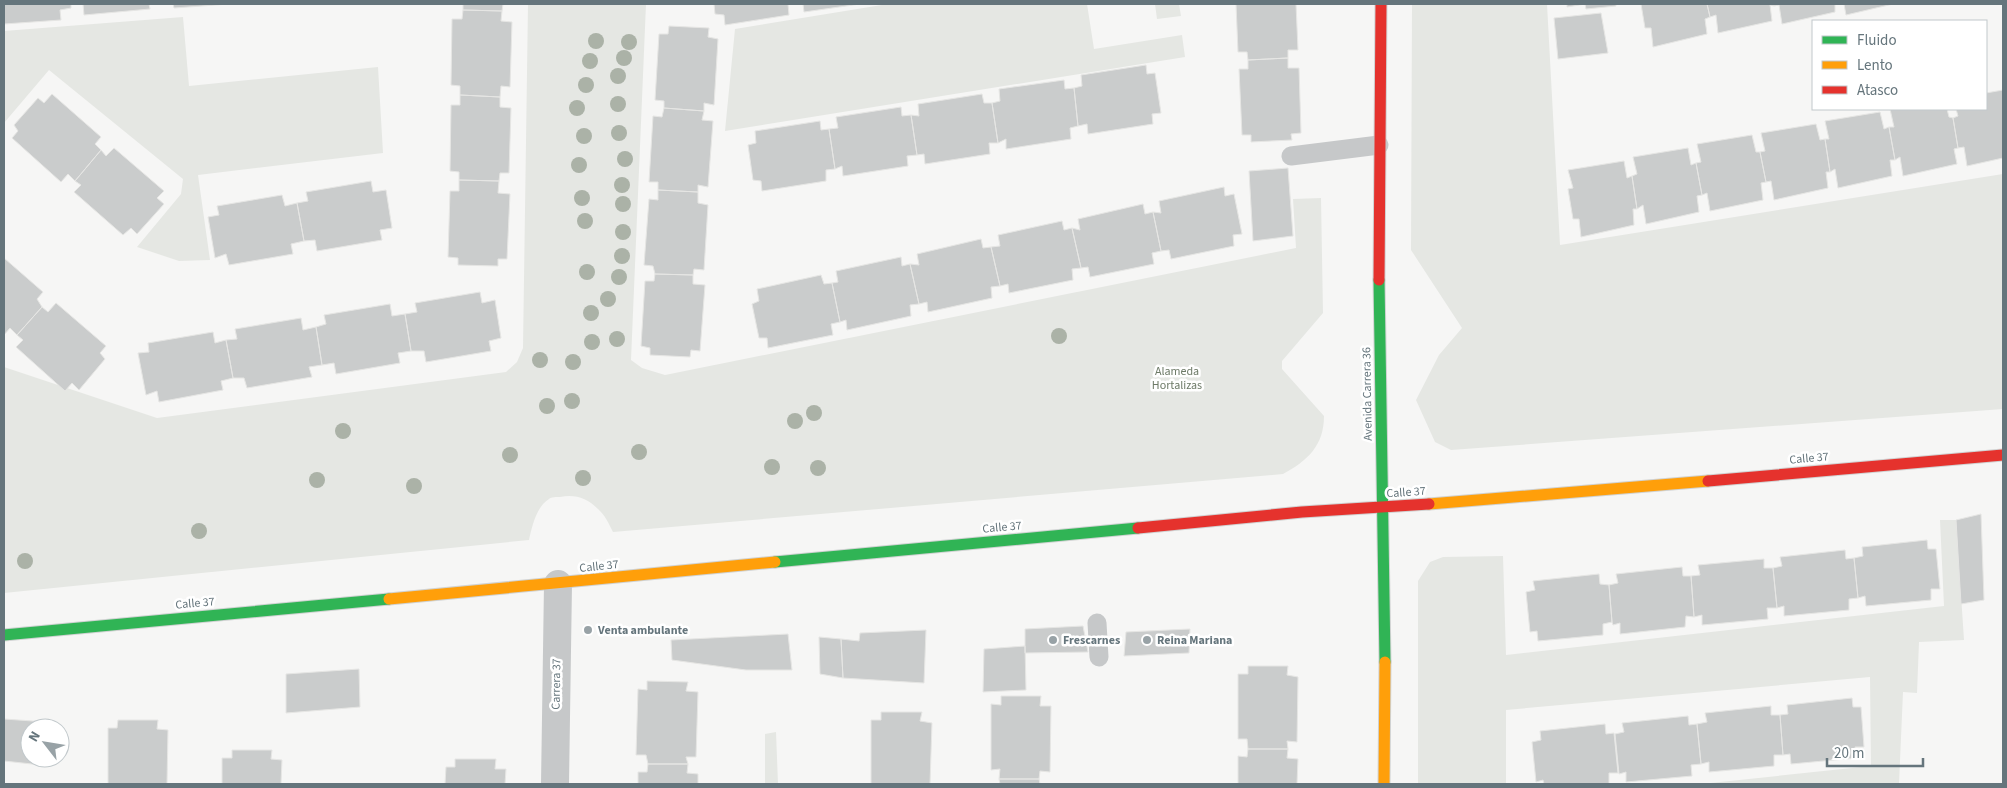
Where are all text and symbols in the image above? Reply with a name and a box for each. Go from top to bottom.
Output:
legend [1812,20,1987,110]
text: Fluido [1857,30,1897,51]
text: Lento [1857,55,1893,76]
text: Atasco [1857,80,1898,101]
street label: Avenida Carrera 36 [1358,347,1377,441]
park label: Alameda Hortalizas [1152,363,1202,394]
street label: Calle 37 [1789,448,1829,469]
street label: Calle 37 [1386,483,1426,502]
street label: Calle 37 [982,517,1022,538]
street label: Calle 37 [579,556,620,577]
street label: Calle 37 [175,593,215,614]
place label: Venta ambulante [597,622,688,639]
marker: Venta ambulante [582,624,594,636]
place label: Frescarnes [1063,632,1120,649]
place label: Reina Mariana [1157,632,1232,649]
marker: Frescarnes [1047,634,1059,646]
marker: Reina Mariana [1141,634,1153,646]
street label: Carrera 37 [548,658,565,710]
north arrow [20,718,70,768]
text: N [24,728,46,746]
scale bar [1827,736,1923,768]
text: 20 m [1834,743,1864,764]

